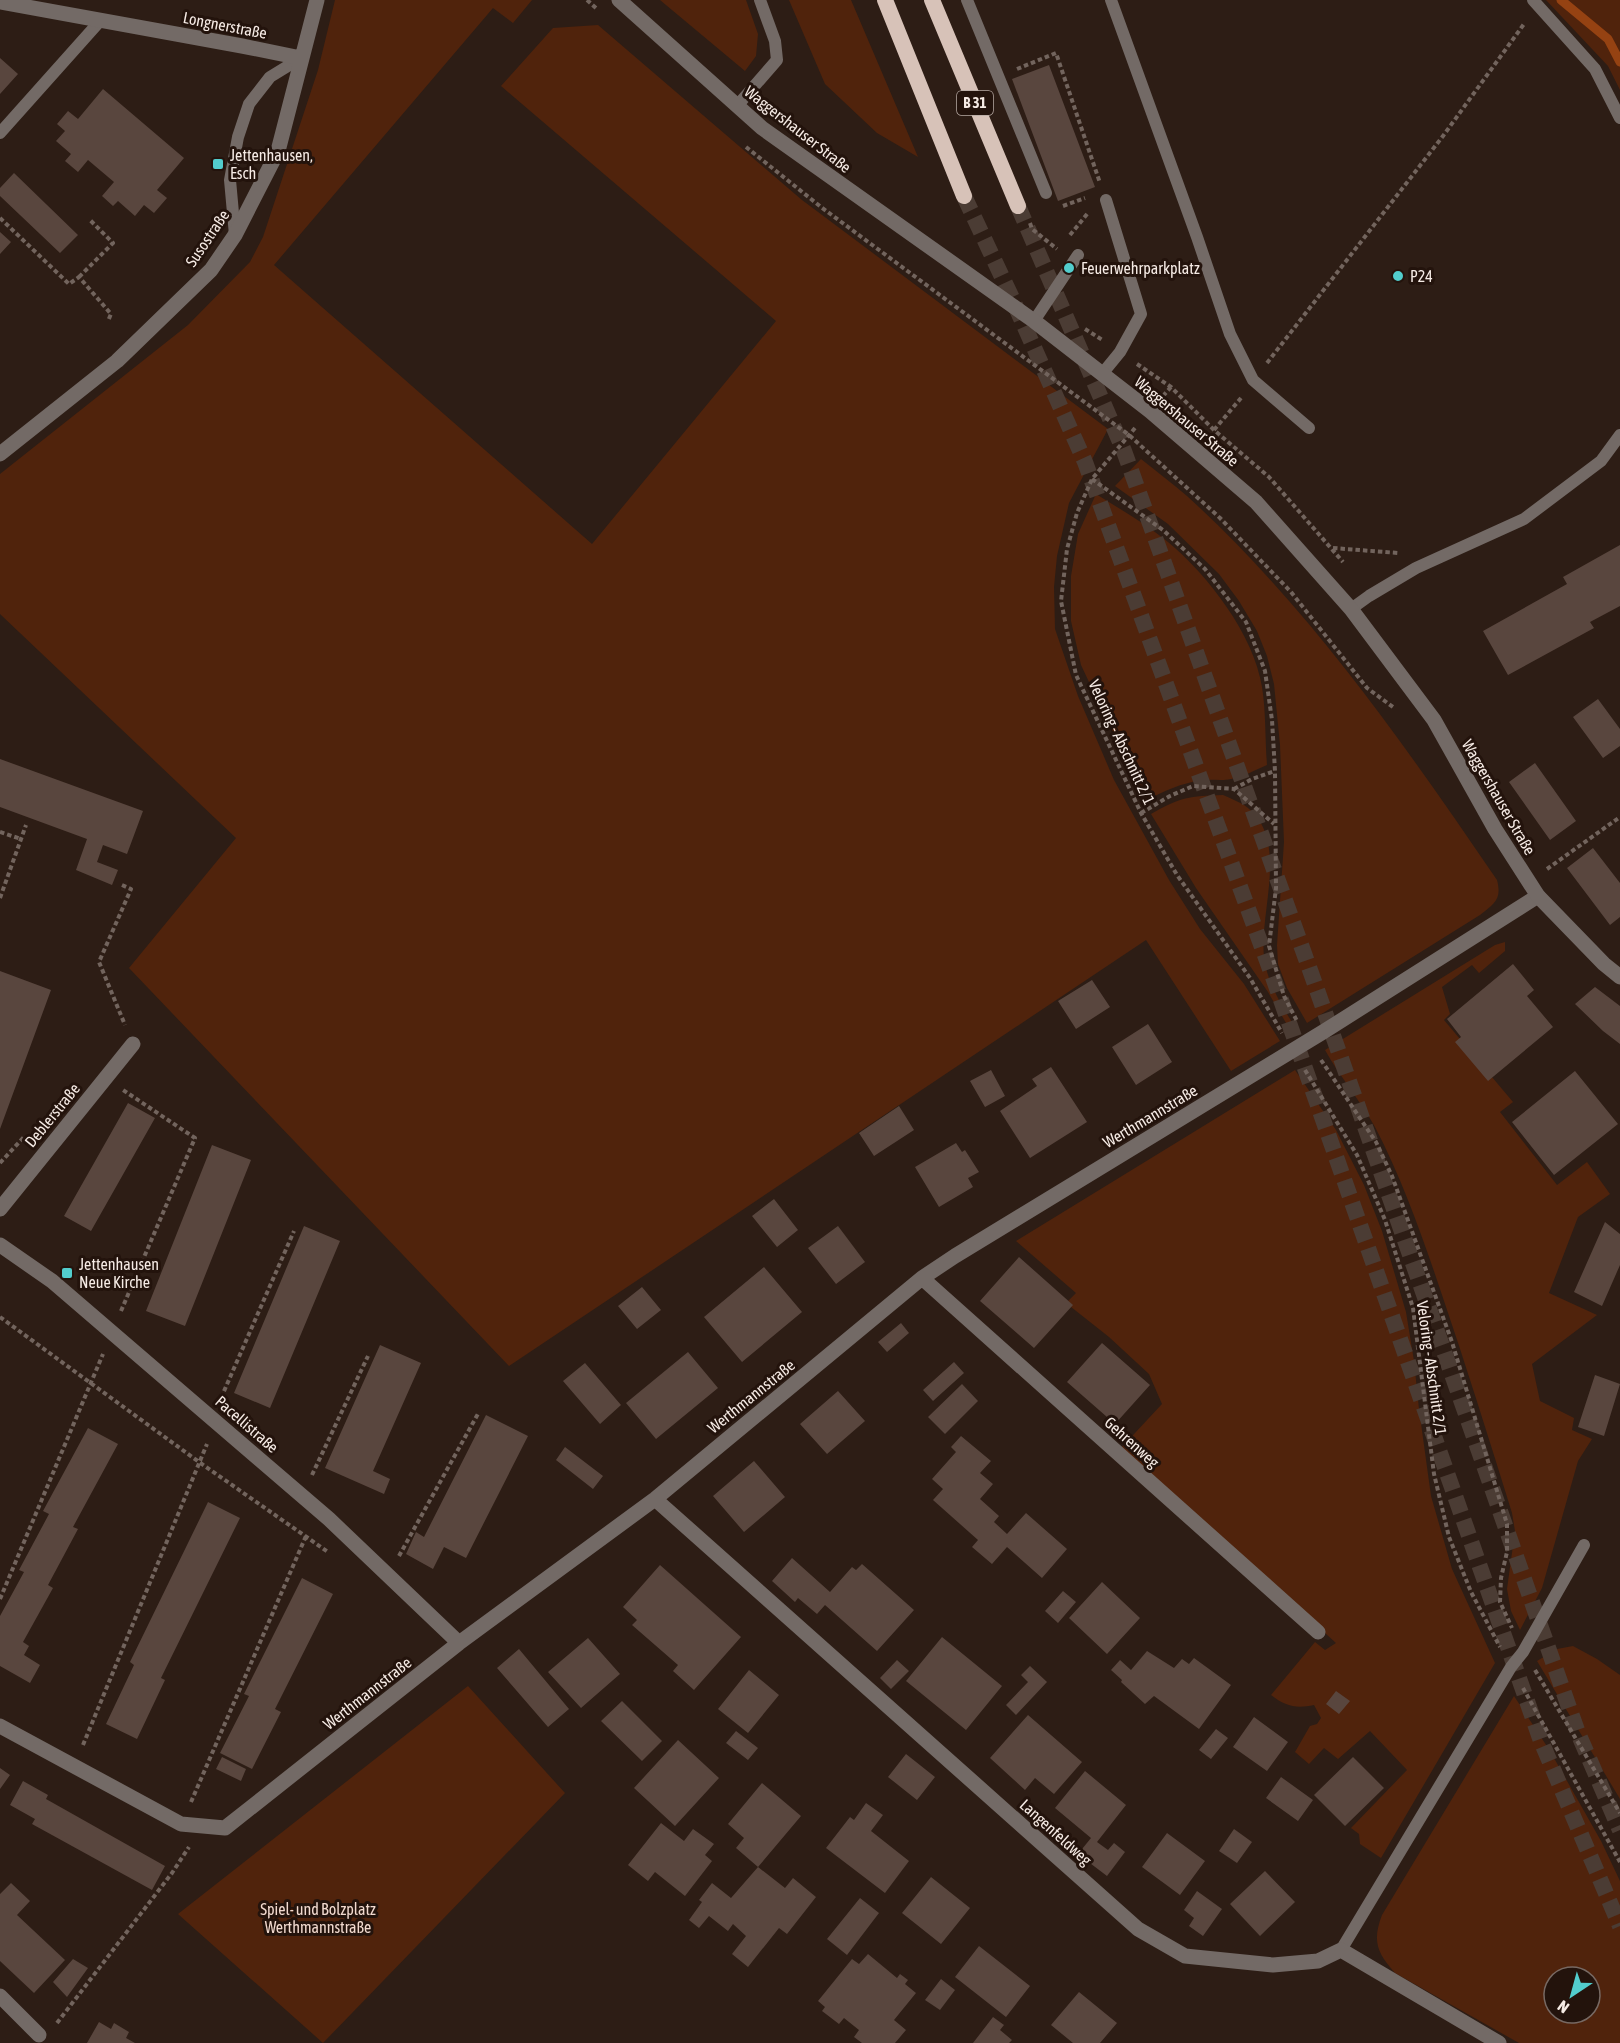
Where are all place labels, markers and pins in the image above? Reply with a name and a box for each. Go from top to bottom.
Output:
place label: Jettenhausen, Esch [230,146,313,182]
marker: Jettenhausen, Esch [211,157,225,171]
place label: Feuerwehrparkplatz [1081,259,1200,278]
marker: Feuerwehrparkplatz [1062,261,1076,275]
place label: P24 [1410,267,1433,285]
marker: P24 [1391,269,1405,283]
place label: Jettenhausen Neue Kirche [79,1255,159,1291]
marker: Jettenhausen Neue Kirche [60,1266,74,1280]

